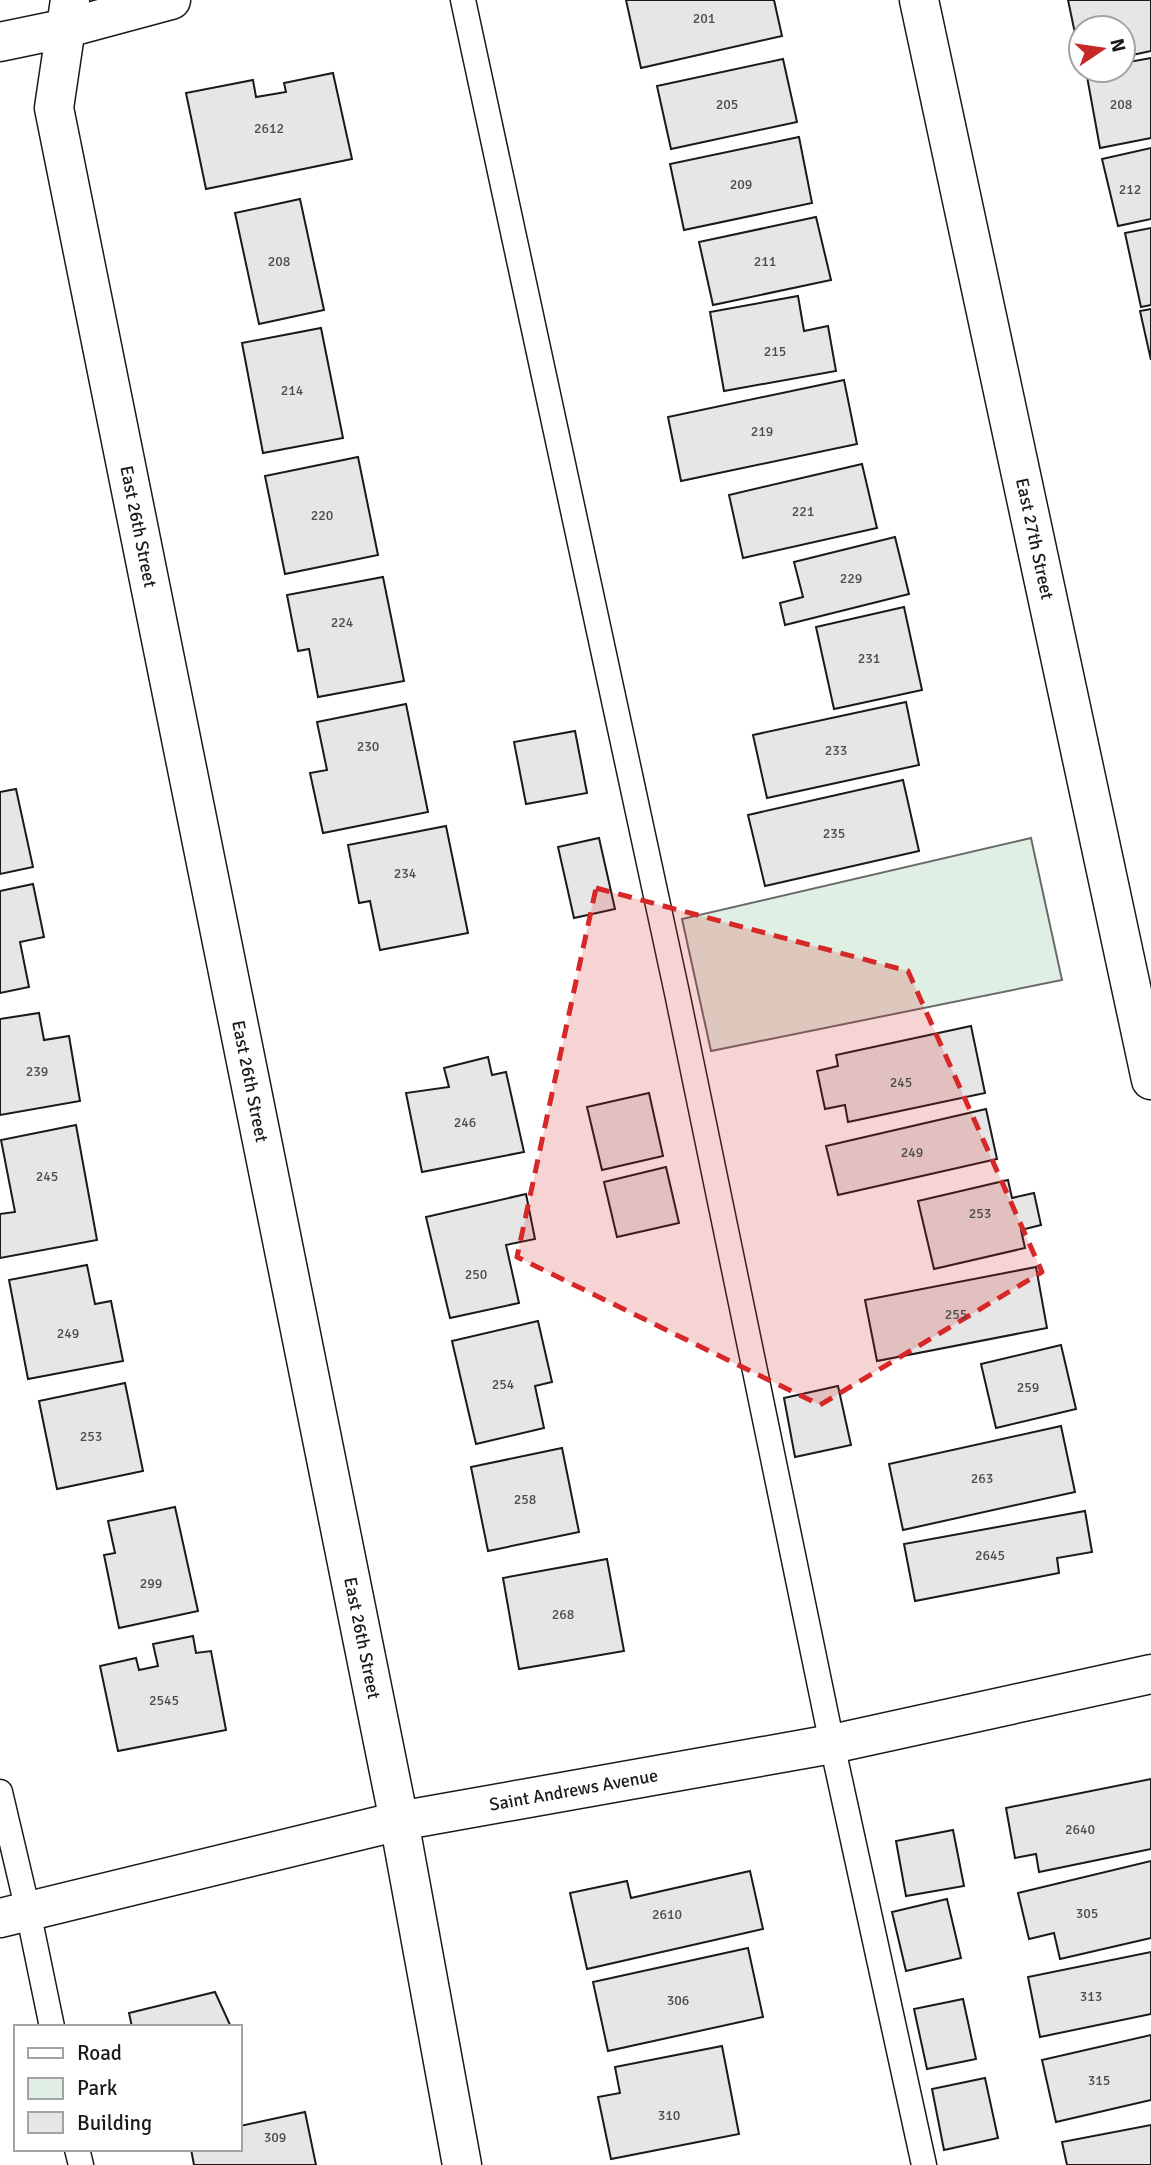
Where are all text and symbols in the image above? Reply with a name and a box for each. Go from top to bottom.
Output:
house number: 201 [693,10,715,27]
north arrow [1067,14,1137,84]
text: N [1104,36,1131,55]
house number: 205 [716,96,738,113]
house number: 208 [1110,96,1132,113]
house number: 2612 [254,120,284,137]
house number: 209 [730,176,752,193]
house number: 212 [1119,181,1141,198]
house number: 208 [268,253,290,270]
house number: 211 [754,253,776,270]
house number: 215 [764,343,786,360]
house number: 214 [281,382,304,399]
house number: 219 [751,423,773,440]
street label: East 26th Street [115,464,161,589]
street label: East 27th Street [1011,476,1058,602]
house number: 221 [792,503,814,520]
house number: 220 [311,507,333,524]
house number: 229 [840,570,862,587]
house number: 224 [331,614,354,631]
house number: 231 [858,650,880,667]
house number: 230 [357,738,379,755]
house number: 233 [825,742,847,759]
house number: 235 [823,825,845,842]
house number: 234 [394,865,417,882]
street label: East 26th Street [227,1018,273,1144]
house number: 239 [26,1063,48,1080]
house number: 245 [890,1074,912,1091]
house number: 246 [454,1114,476,1131]
house number: 249 [901,1144,923,1161]
house number: 245 [36,1168,58,1185]
house number: 253 [969,1205,991,1222]
house number: 250 [465,1266,487,1283]
house number: 255 [945,1306,967,1323]
house number: 249 [57,1325,79,1342]
house number: 254 [492,1376,515,1393]
house number: 259 [1017,1379,1039,1396]
house number: 253 [80,1428,102,1445]
house number: 263 [971,1470,993,1487]
house number: 258 [514,1491,536,1508]
house number: 2645 [975,1547,1005,1564]
house number: 299 [140,1575,162,1592]
street label: East 26th Street [339,1575,385,1701]
house number: 268 [552,1606,574,1623]
house number: 2545 [149,1692,179,1709]
street label: Saint Andrews Avenue [488,1764,660,1816]
house number: 2640 [1065,1821,1095,1838]
house number: 305 [1076,1905,1098,1922]
house number: 2610 [652,1906,682,1923]
house number: 313 [1080,1988,1102,2005]
house number: 306 [667,1992,689,2009]
legend [14,2025,242,2151]
text: Road [77,2040,122,2066]
house number: 315 [1088,2072,1110,2089]
text: Park [77,2075,118,2101]
house number: 310 [658,2107,680,2124]
text: Building [77,2110,152,2136]
house number: 309 [264,2129,286,2146]

